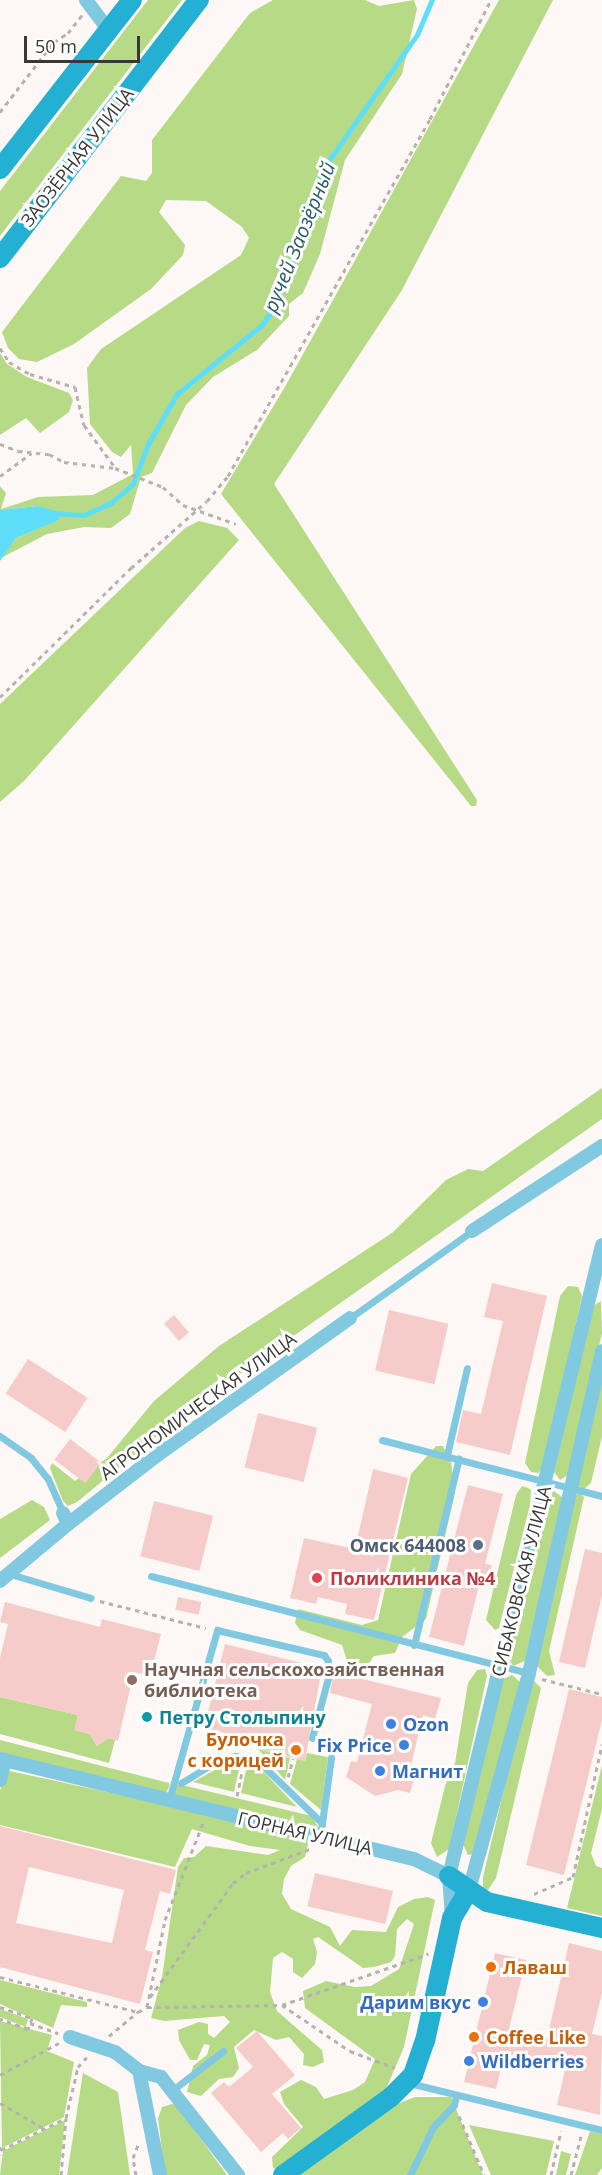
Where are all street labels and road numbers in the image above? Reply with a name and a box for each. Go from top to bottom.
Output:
street label: ЗАОЗЁРНАЯ УЛИЦА [16,83,138,231]
street label: АГРОНОМИЧЕСКАЯ УЛИЦА [96,1328,300,1484]
street label: СИБАКОВСКАЯ УЛИЦА [487,1483,555,1679]
street label: ГОРНАЯ УЛИЦА [236,1807,374,1859]

